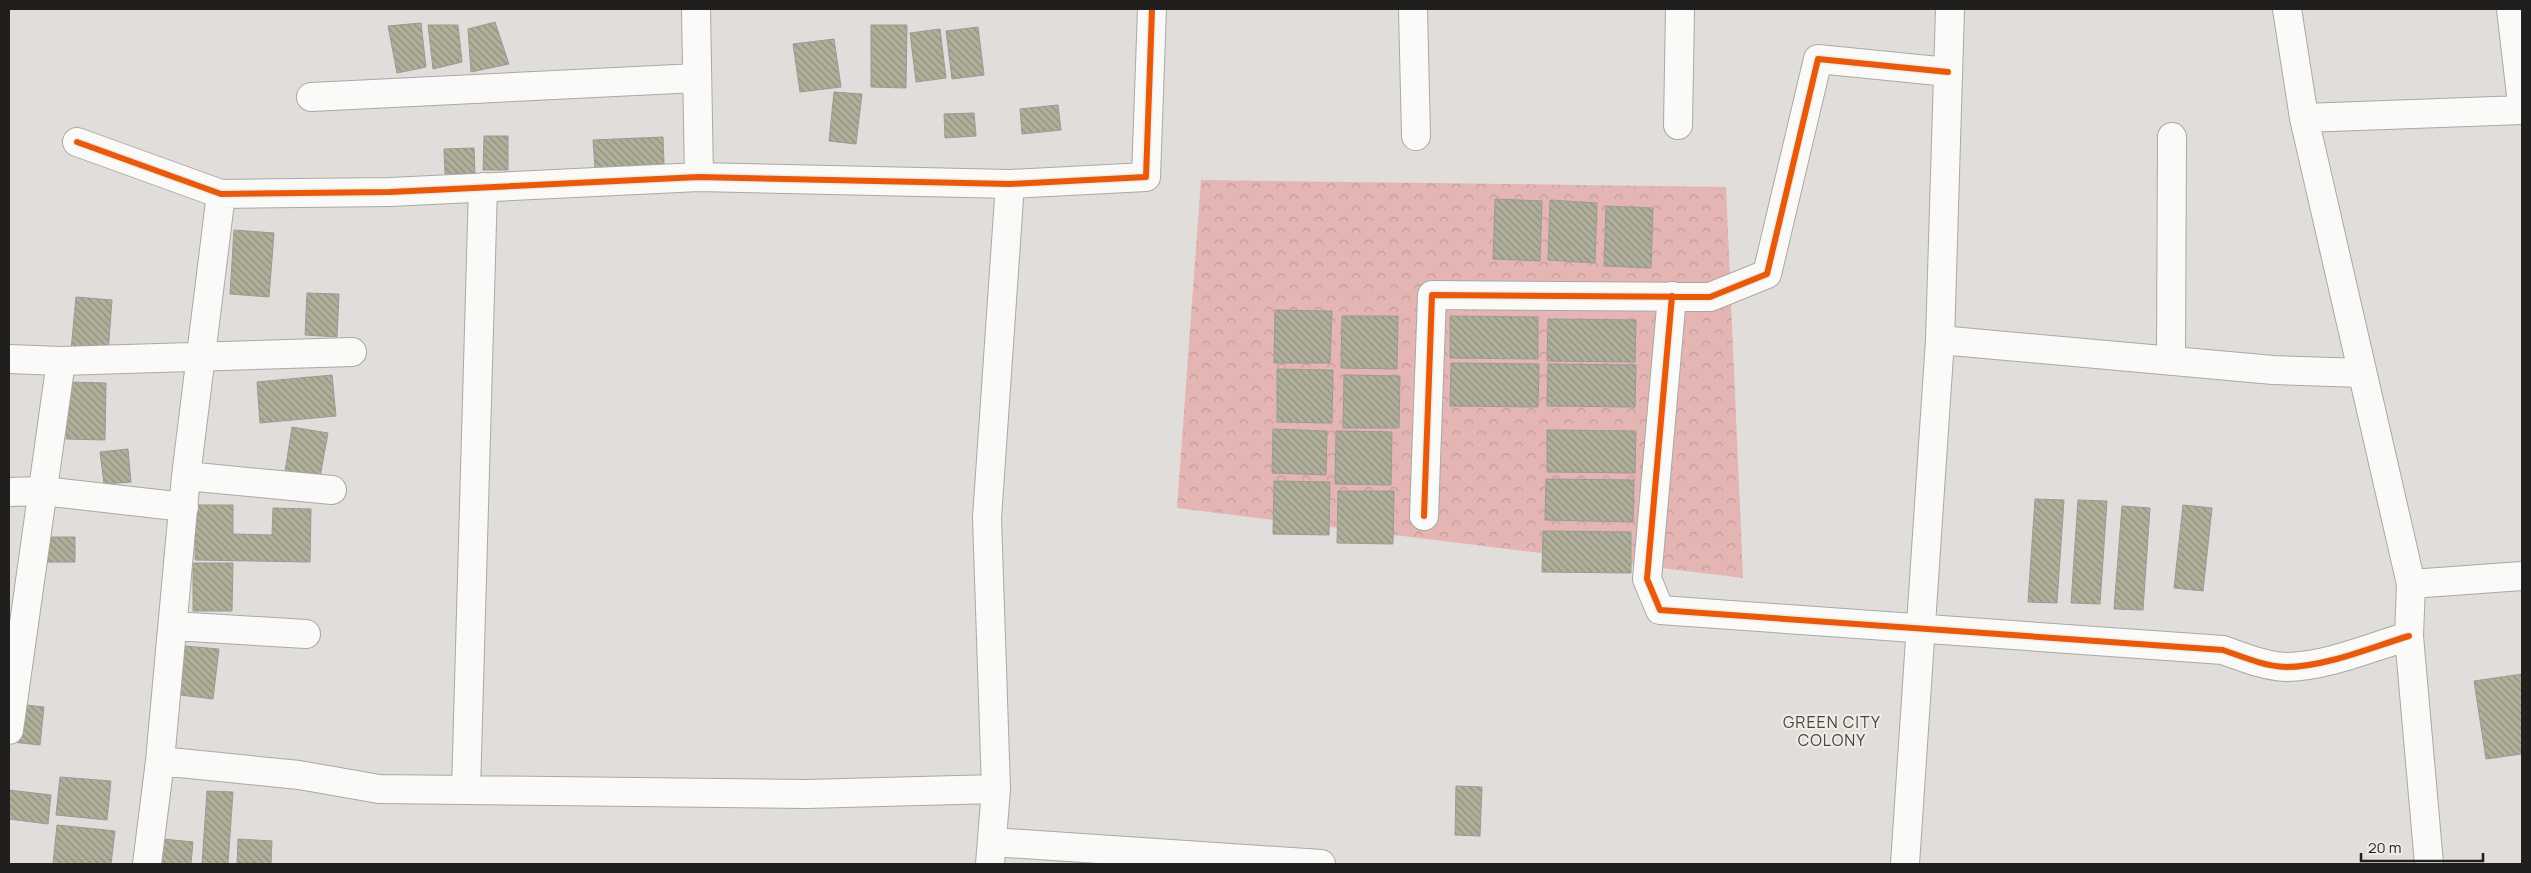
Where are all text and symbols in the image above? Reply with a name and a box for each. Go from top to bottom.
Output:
district label: GREEN CITY COLONY [1783,711,1881,751]
scale bar [2361,830,2484,862]
text: 20 m [2368,837,2401,858]

